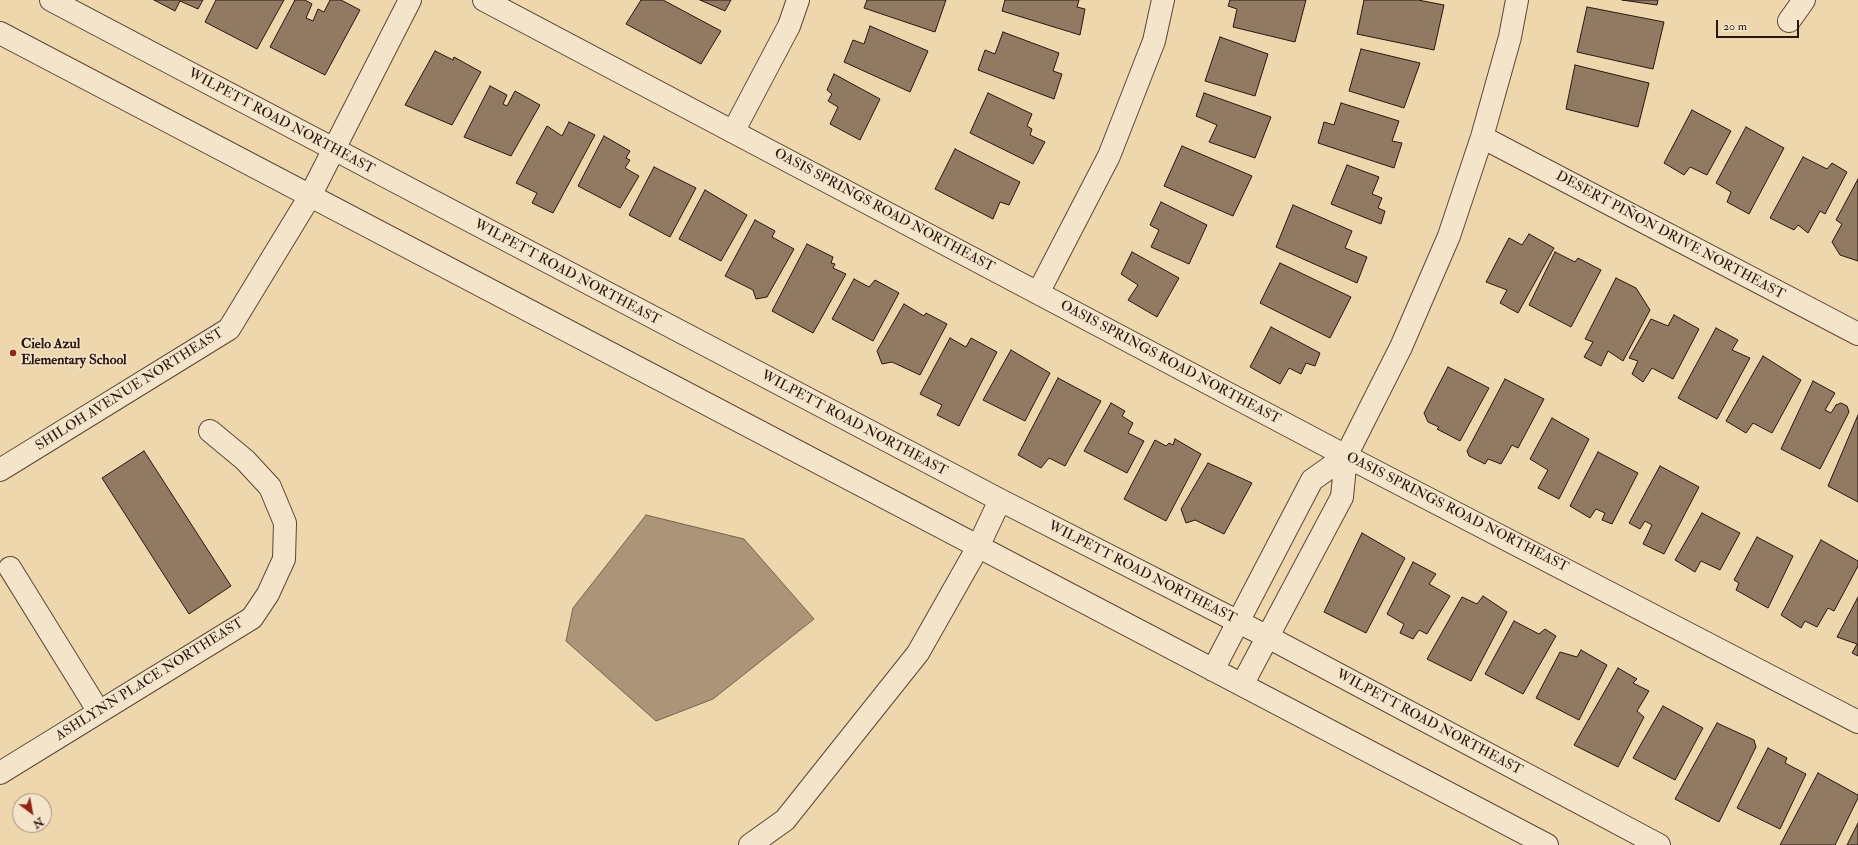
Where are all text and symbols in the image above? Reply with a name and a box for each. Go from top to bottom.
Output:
scale bar [1718,12,1801,38]
text: 20 m [1723,19,1747,34]
street label: WILPETT ROAD NORTHEAST [185,66,377,178]
street label: OASIS SPRINGS ROAD NORTHEAST [771,146,997,276]
street label: DESERT PIÑON DRIVE NORTHEAST [1552,168,1788,304]
street label: WILPETT ROAD NORTHEAST [471,217,663,329]
street label: OASIS SPRINGS ROAD NORTHEAST [1057,298,1283,428]
street label: SHILOH AVENUE NORTHEAST [33,325,227,455]
place label: Cielo Azul Elementary School [21,337,127,370]
marker: Cielo Azul Elementary School [8,348,18,358]
street label: WILPETT ROAD NORTHEAST [758,368,950,480]
street label: OASIS SPRINGS ROAD NORTHEAST [1343,449,1571,577]
street label: WILPETT ROAD NORTHEAST [1045,518,1239,628]
street label: ASHLYNN PLACE NORTHEAST [53,615,247,745]
street label: WILPETT ROAD NORTHEAST [1333,667,1525,779]
north arrow [12,793,52,833]
text: N [30,815,46,831]

